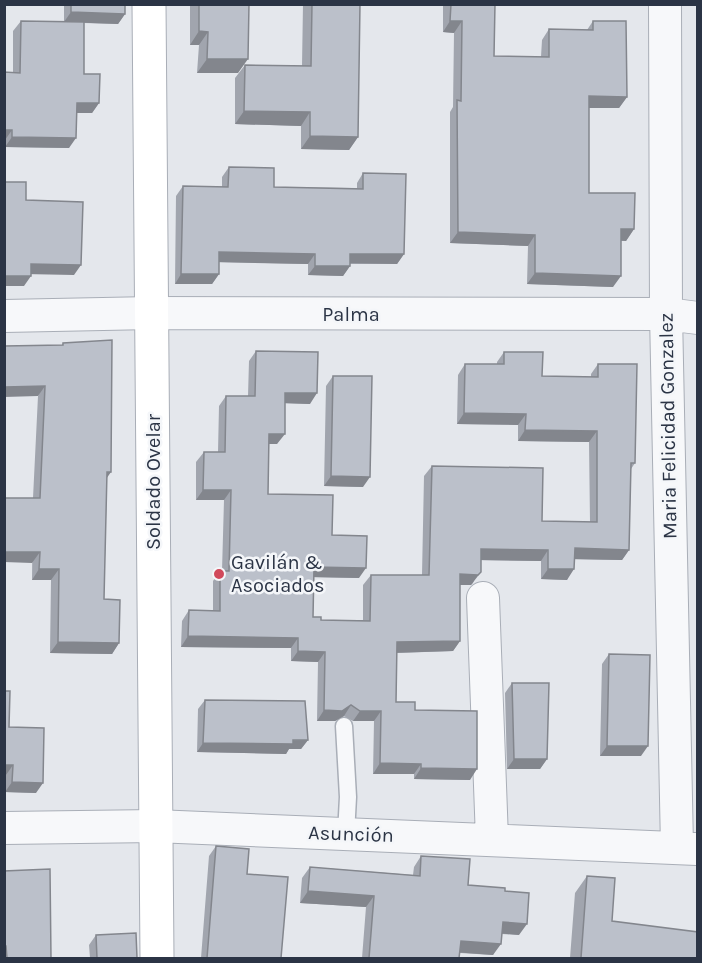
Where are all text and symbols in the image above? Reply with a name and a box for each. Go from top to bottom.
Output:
street label: Palma [322,303,380,326]
street label: Maria Felicidad Gonzalez [655,313,681,539]
street label: Soldado Ovelar [142,413,165,550]
place label: Gavilán & Asociados [231,551,325,597]
marker: Gavilán & Asociados [212,567,226,581]
street label: Asunción [308,821,394,847]

